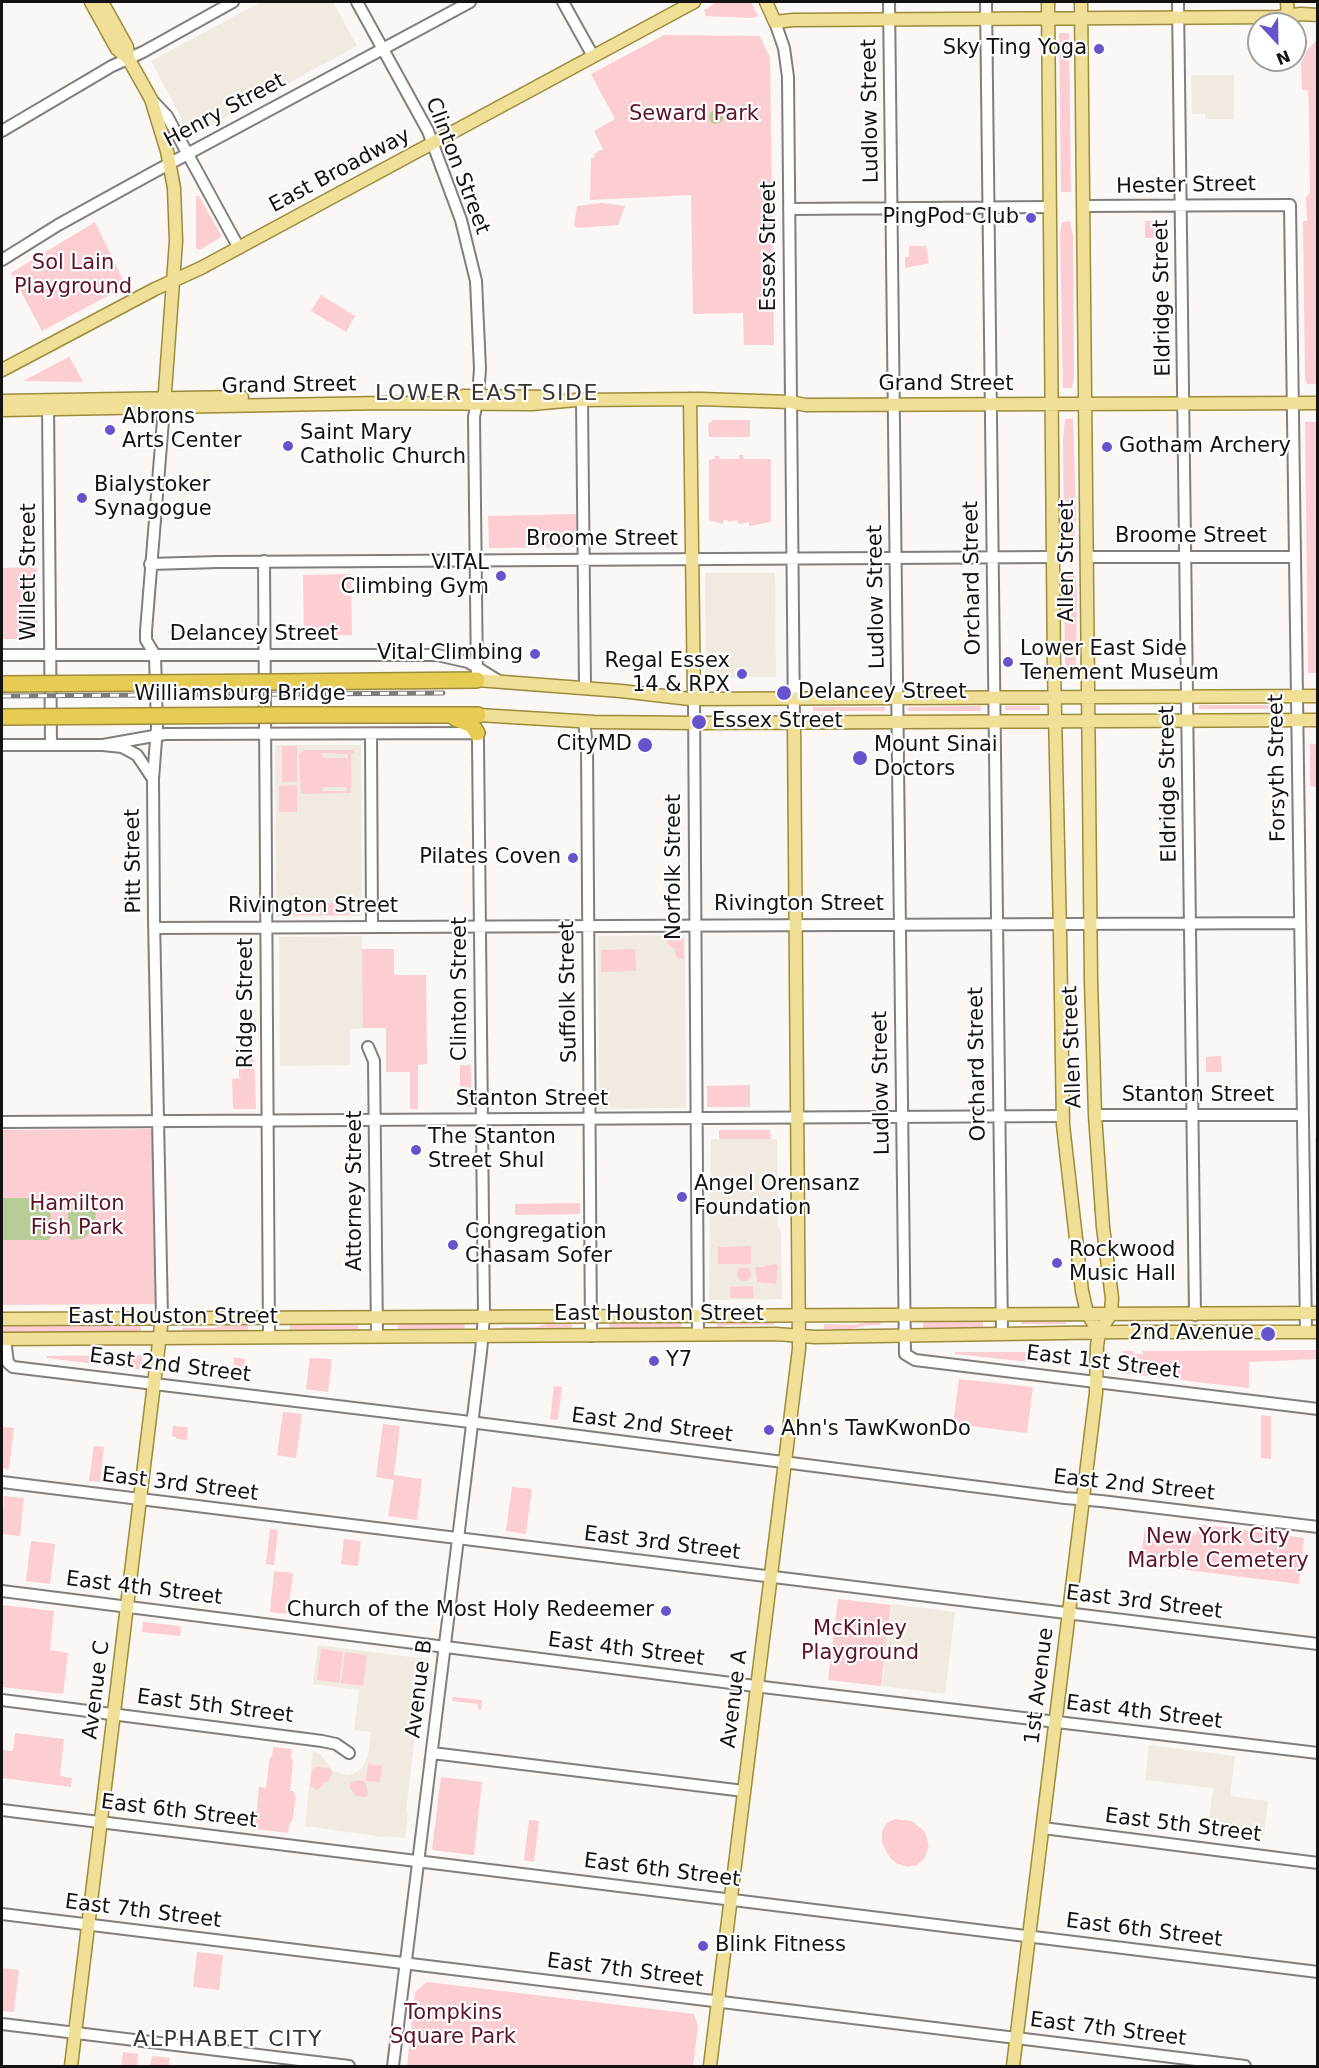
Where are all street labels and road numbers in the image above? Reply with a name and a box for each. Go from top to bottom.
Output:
street label: Ludlow Street [857,39,885,183]
street label: Henry Street [160,69,290,153]
street label: Clinton Street [419,94,495,238]
street label: East Broadway [265,123,415,219]
street label: Hester Street [1116,172,1256,200]
street label: Essex Street [757,181,783,311]
street label: Eldridge Street [1149,219,1177,377]
street label: Grand Street [221,372,357,400]
street label: Grand Street [879,372,1013,398]
street label: Allen Street [1055,500,1081,622]
street label: Orchard Street [959,501,987,655]
street label: Willett Street [17,503,43,641]
street label: Broome Street [1115,524,1267,550]
street label: Ludlow Street [863,525,891,669]
street label: Broome Street [526,527,678,553]
street label: Delancey Street [170,622,338,648]
street label: Williamsburg Bridge [134,682,346,708]
street label: Forsyth Street [1264,694,1292,842]
street label: Eldridge Street [1155,705,1183,863]
street label: Norfolk Street [662,794,688,940]
street label: Pitt Street [120,808,148,914]
street label: Rivington Street [714,892,884,918]
street label: Rivington Street [228,894,398,920]
street label: Clinton Street [448,917,474,1061]
street label: Suffolk Street [555,921,583,1063]
street label: Ridge Street [234,938,260,1068]
street label: Allen Street [1058,985,1088,1109]
street label: Orchard Street [964,987,992,1141]
street label: Ludlow Street [868,1011,896,1155]
street label: Stanton Street [1122,1083,1274,1109]
street label: Stanton Street [456,1087,608,1113]
street label: Attorney Street [343,1111,369,1271]
street label: East Houston Street [554,1302,764,1328]
street label: East Houston Street [68,1305,278,1331]
street label: East 1st Street [1025,1341,1181,1385]
street label: East 2nd Street [88,1344,252,1388]
street label: East 2nd Street [570,1404,734,1448]
street label: East 3rd Street [100,1463,260,1507]
street label: East 2nd Street [1052,1465,1216,1507]
street label: East 3rd Street [582,1522,742,1566]
street label: East 4th Street [64,1567,224,1611]
street label: East 3rd Street [1064,1581,1224,1625]
street label: 1st Avenue [1020,1626,1060,1746]
street label: East 4th Street [546,1628,706,1672]
street label: Avenue B [401,1638,439,1740]
street label: Avenue C [78,1639,116,1741]
street label: Avenue A [716,1648,754,1750]
street label: East 5th Street [135,1685,295,1729]
street label: East 4th Street [1064,1691,1224,1735]
street label: East 6th Street [99,1790,259,1834]
street label: East 5th Street [1103,1804,1263,1848]
street label: East 6th Street [582,1849,742,1893]
street label: East 7th Street [63,1890,223,1934]
street label: East 6th Street [1064,1909,1224,1953]
street label: East 7th Street [545,1949,705,1993]
street label: East 7th Street [1028,2008,1188,2052]

